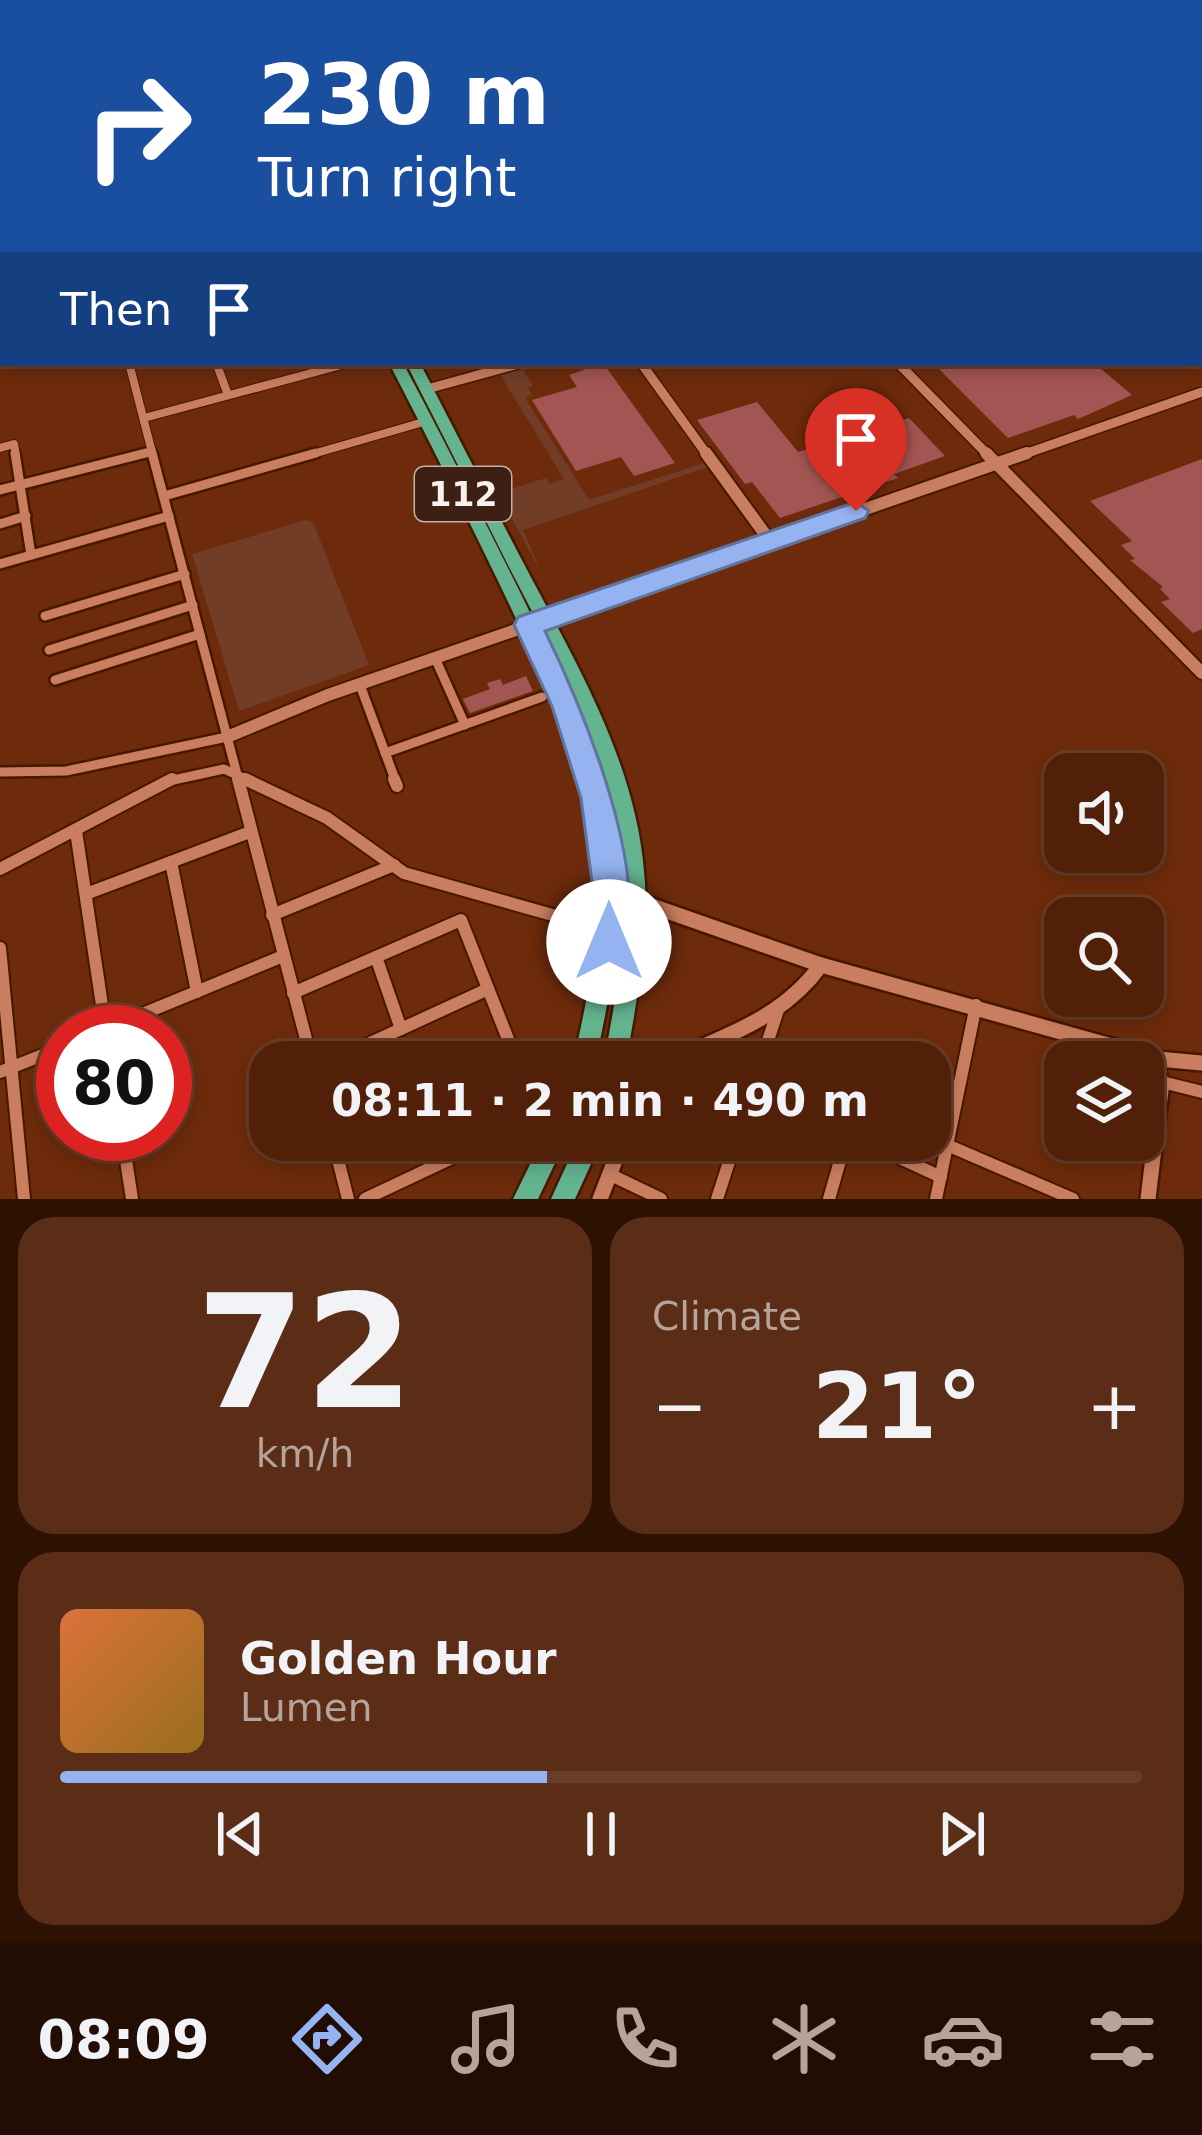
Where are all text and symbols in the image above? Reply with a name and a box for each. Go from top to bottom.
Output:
text: 230 m [258,46,550,144]
icon: right [60,48,216,204]
text: Turn right [258,146,517,209]
icon: arrive [196,276,262,342]
text: Then [60,283,172,336]
pin [805,388,907,511]
icon: arrive [823,406,889,472]
road number: 112 [415,467,511,521]
map controls [1044,753,1164,1161]
button: sound [1044,753,1164,873]
position arrow [546,879,672,1005]
button: search [1044,897,1164,1017]
speed limit sign: 80 [36,1005,192,1161]
button: layers [1044,1041,1164,1161]
text: 08:11 · 2 min · 490 m [331,1074,869,1127]
text: 72 [196,1262,414,1444]
text: Climate [652,1294,802,1339]
text: 21° [812,1354,982,1459]
text: − [652,1368,707,1445]
text: + [1087,1368,1142,1445]
text: km/h [256,1431,354,1476]
text: Golden Hour [240,1632,557,1685]
text: Lumen [240,1685,372,1730]
icon: previous [207,1801,273,1867]
icon: pause [568,1801,634,1867]
icon: next [929,1801,995,1867]
icon: directions [285,1997,369,2081]
icon: music [444,1997,528,2081]
icon: phone [603,1997,687,2081]
icon: climate [762,1997,846,2081]
icon: car [921,1997,1005,2081]
icon: filters [1080,1997,1164,2081]
text: 08:09 [38,2008,209,2071]

